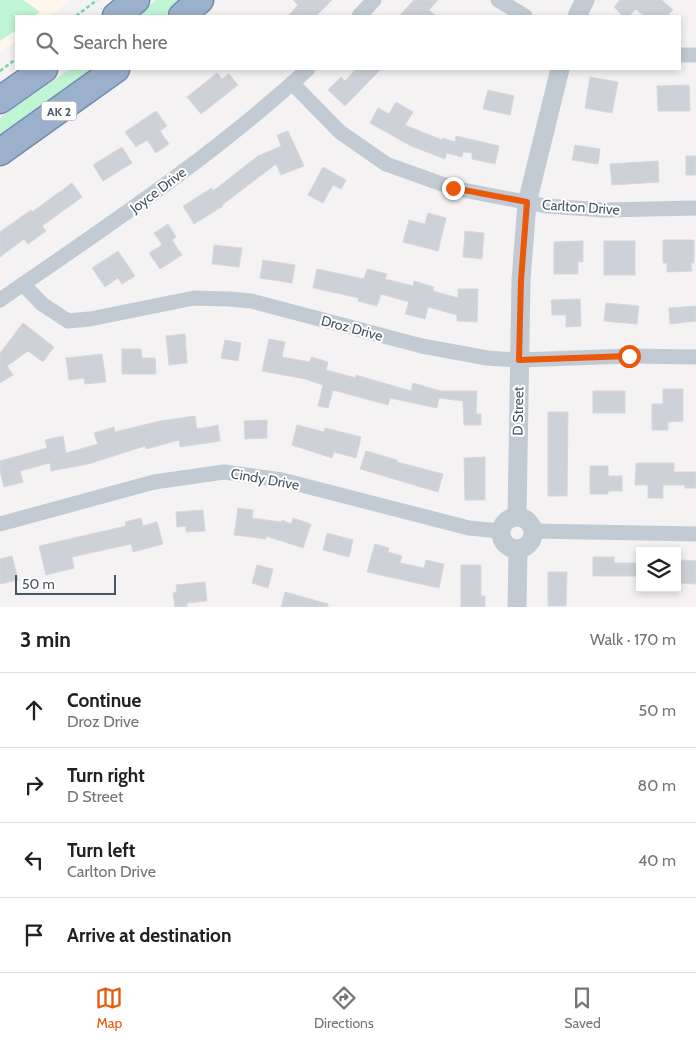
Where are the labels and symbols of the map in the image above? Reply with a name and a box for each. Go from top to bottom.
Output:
road number: AK 2 [42,102,76,120]
street label: Joyce Drive [125,163,190,218]
route end [442,177,465,200]
street label: Carlton Drive [542,195,620,219]
street label: Droz Drive [319,311,385,345]
route start [618,345,641,368]
street label: D Street [509,386,527,436]
street label: Cindy Drive [229,464,301,494]
scale bar [15,572,116,595]

